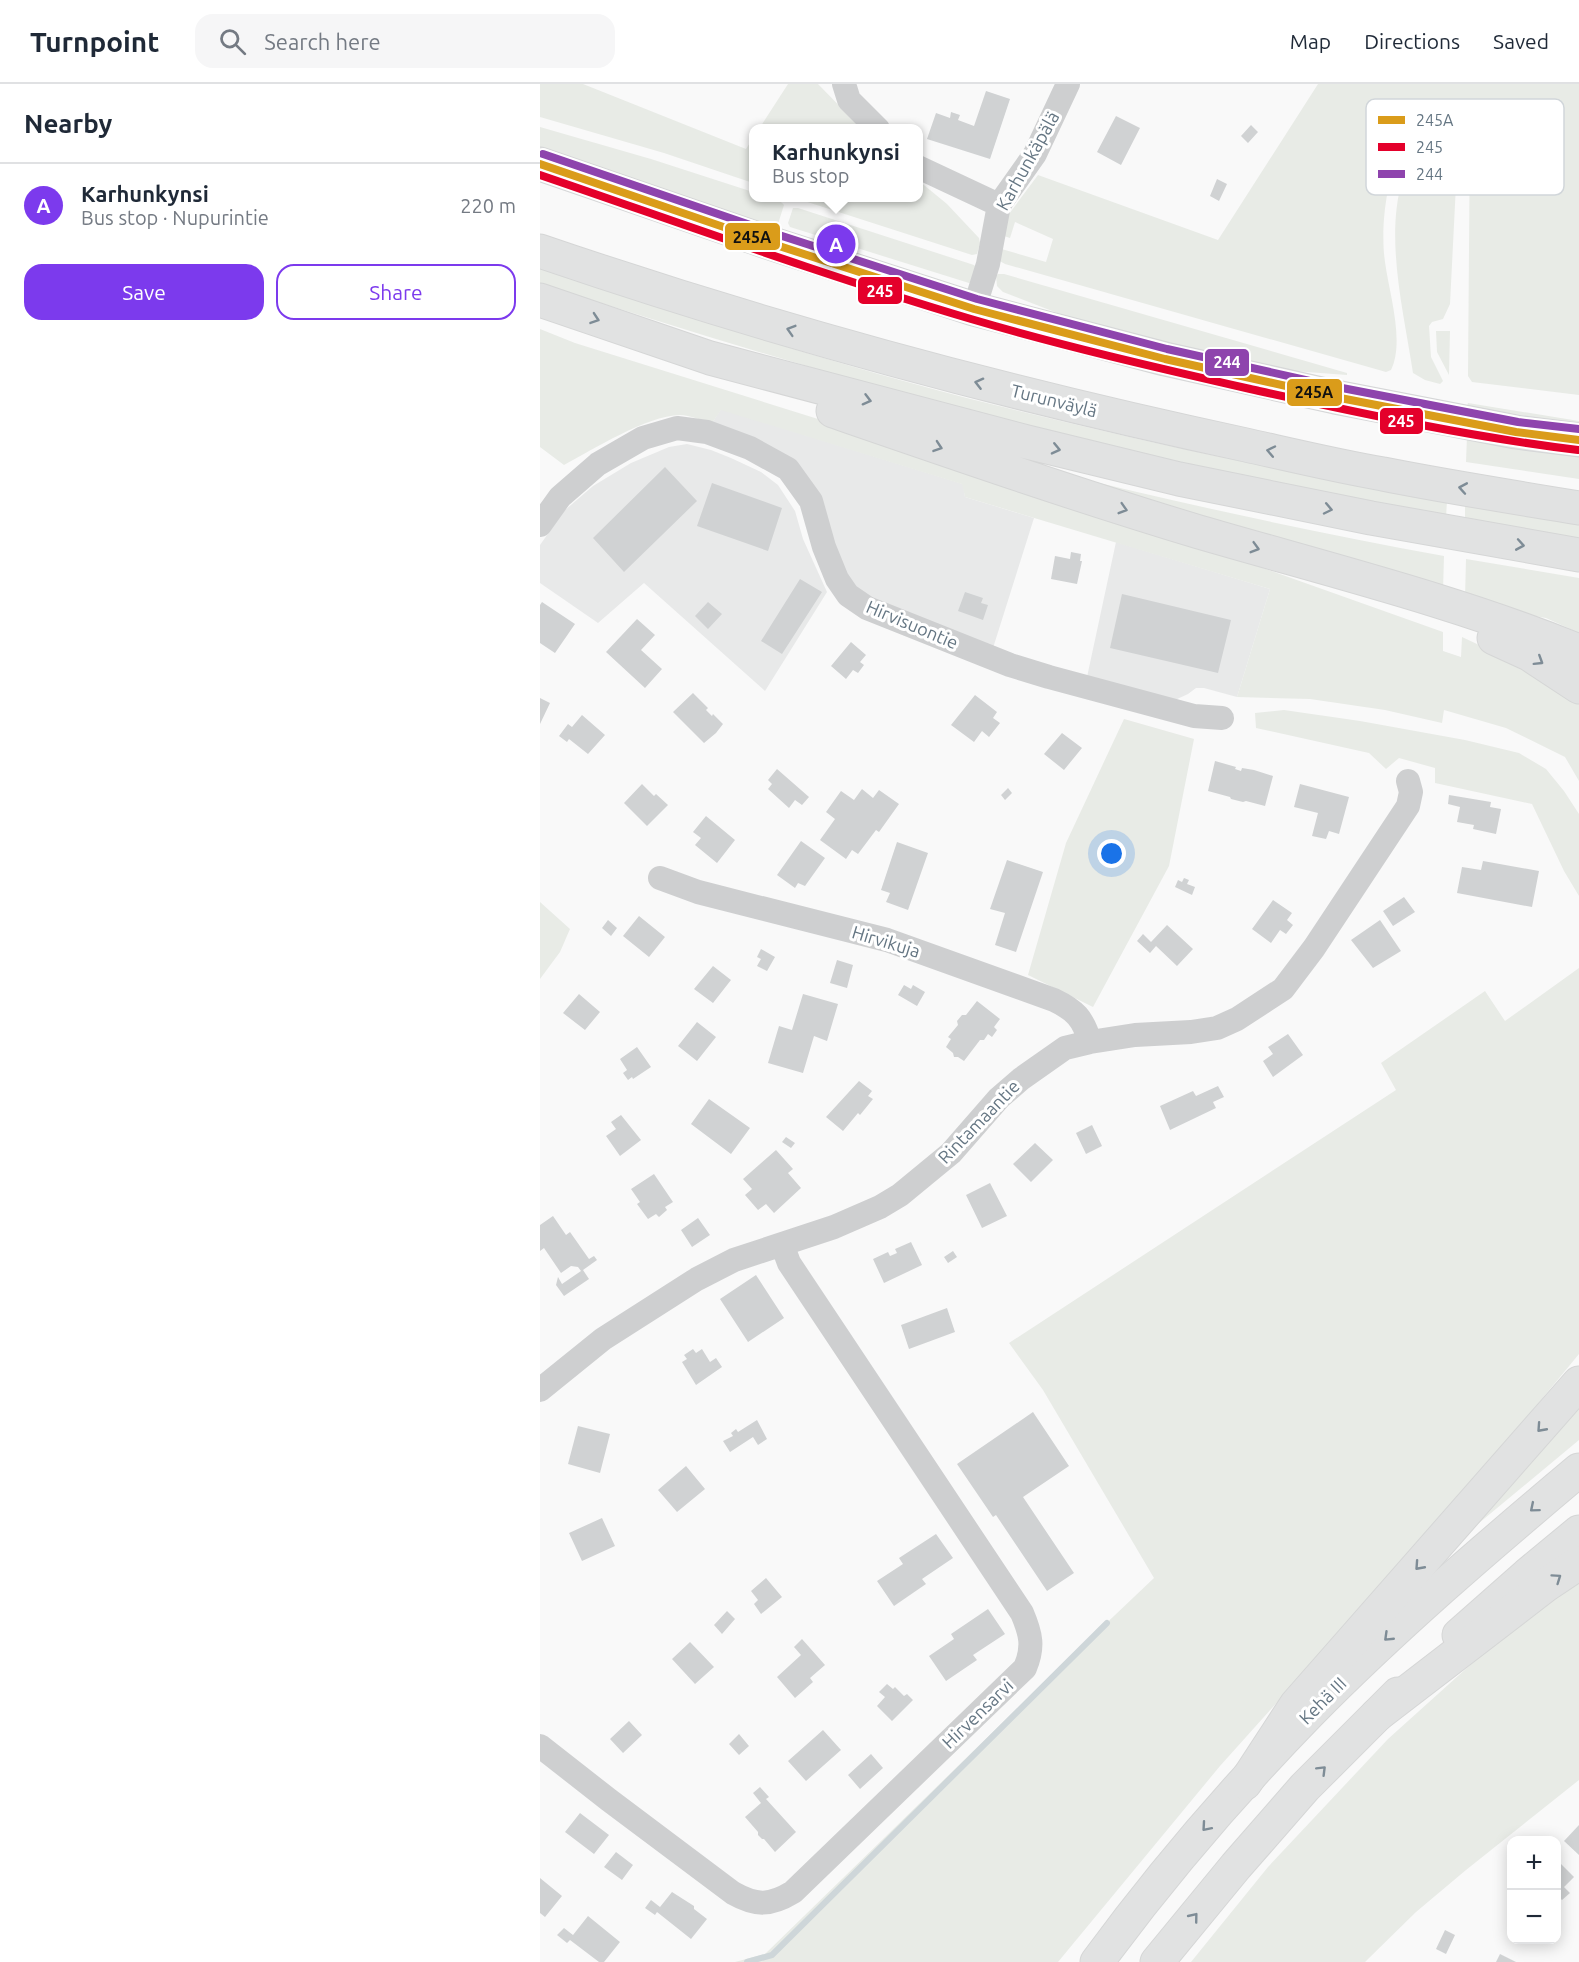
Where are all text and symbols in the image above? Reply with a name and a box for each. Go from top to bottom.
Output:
search box [195,14,615,68]
icon: search [216,25,249,58]
text: Turnpoint [30,26,159,57]
text: Search here [264,29,381,54]
text: Map [1290,29,1331,53]
text: Directions [1364,29,1460,53]
text: Saved [1493,29,1549,53]
legend [1366,99,1564,195]
street label: Karhunkäpälä [992,108,1063,213]
text: Nearby [24,109,112,138]
text: 245A [1416,111,1454,129]
popup [749,124,923,202]
text: 245 [1416,138,1443,156]
text: Karhunkynsi [772,139,900,164]
text: Bus stop [772,164,849,187]
text: 244 [1416,165,1443,183]
text: Karhunkynsi [81,181,209,206]
text: A [36,194,51,217]
text: 220 m [460,194,516,217]
text: Bus stop · Nupurintie [81,206,269,229]
line badge: 245A [724,222,781,251]
pin: A [816,222,856,266]
text: 245A [733,228,772,246]
button: Save [24,264,264,320]
button: Share [276,264,516,320]
line badge: 245 [857,276,903,305]
text: 245 [866,282,894,300]
one-way arrow [589,312,600,325]
one-way arrow [787,325,797,337]
line badge: 244 [1204,348,1250,377]
text: 244 [1213,353,1241,371]
one-way arrow [974,377,984,390]
line badge: 245A [1286,378,1343,407]
street label: Turunväylä [1009,380,1099,420]
text: 245A [1295,383,1334,401]
one-way arrow [862,392,872,405]
line badge: 245 [1379,407,1424,435]
text: 245 [1387,412,1415,430]
one-way arrow [932,440,943,452]
one-way arrow [1051,442,1061,455]
one-way arrow [1267,445,1277,458]
one-way arrow [1458,483,1467,495]
one-way arrow [1117,502,1128,514]
one-way arrow [1323,502,1333,515]
one-way arrow [1514,538,1524,551]
one-way arrow [1249,541,1260,553]
street label: Hirvisuontie [864,596,961,652]
one-way arrow [1533,653,1543,665]
your location [1097,839,1126,868]
street label: Hirvikuja [850,921,923,961]
street label: Rintamaantie [934,1076,1023,1167]
one-way arrow [1537,1421,1548,1432]
one-way arrow [1530,1501,1541,1512]
one-way arrow [1415,1559,1426,1570]
one-way arrow [1551,1574,1562,1585]
one-way arrow [1385,1630,1396,1641]
street label: Kehä III [1295,1673,1350,1728]
street label: Hirvensarvi [938,1675,1017,1752]
one-way arrow [1315,1767,1326,1778]
one-way arrow [1202,1820,1213,1831]
map controls [1507,1836,1561,1944]
button: + [1507,1836,1561,1890]
button: − [1507,1890,1561,1944]
one-way arrow [1186,1913,1197,1924]

